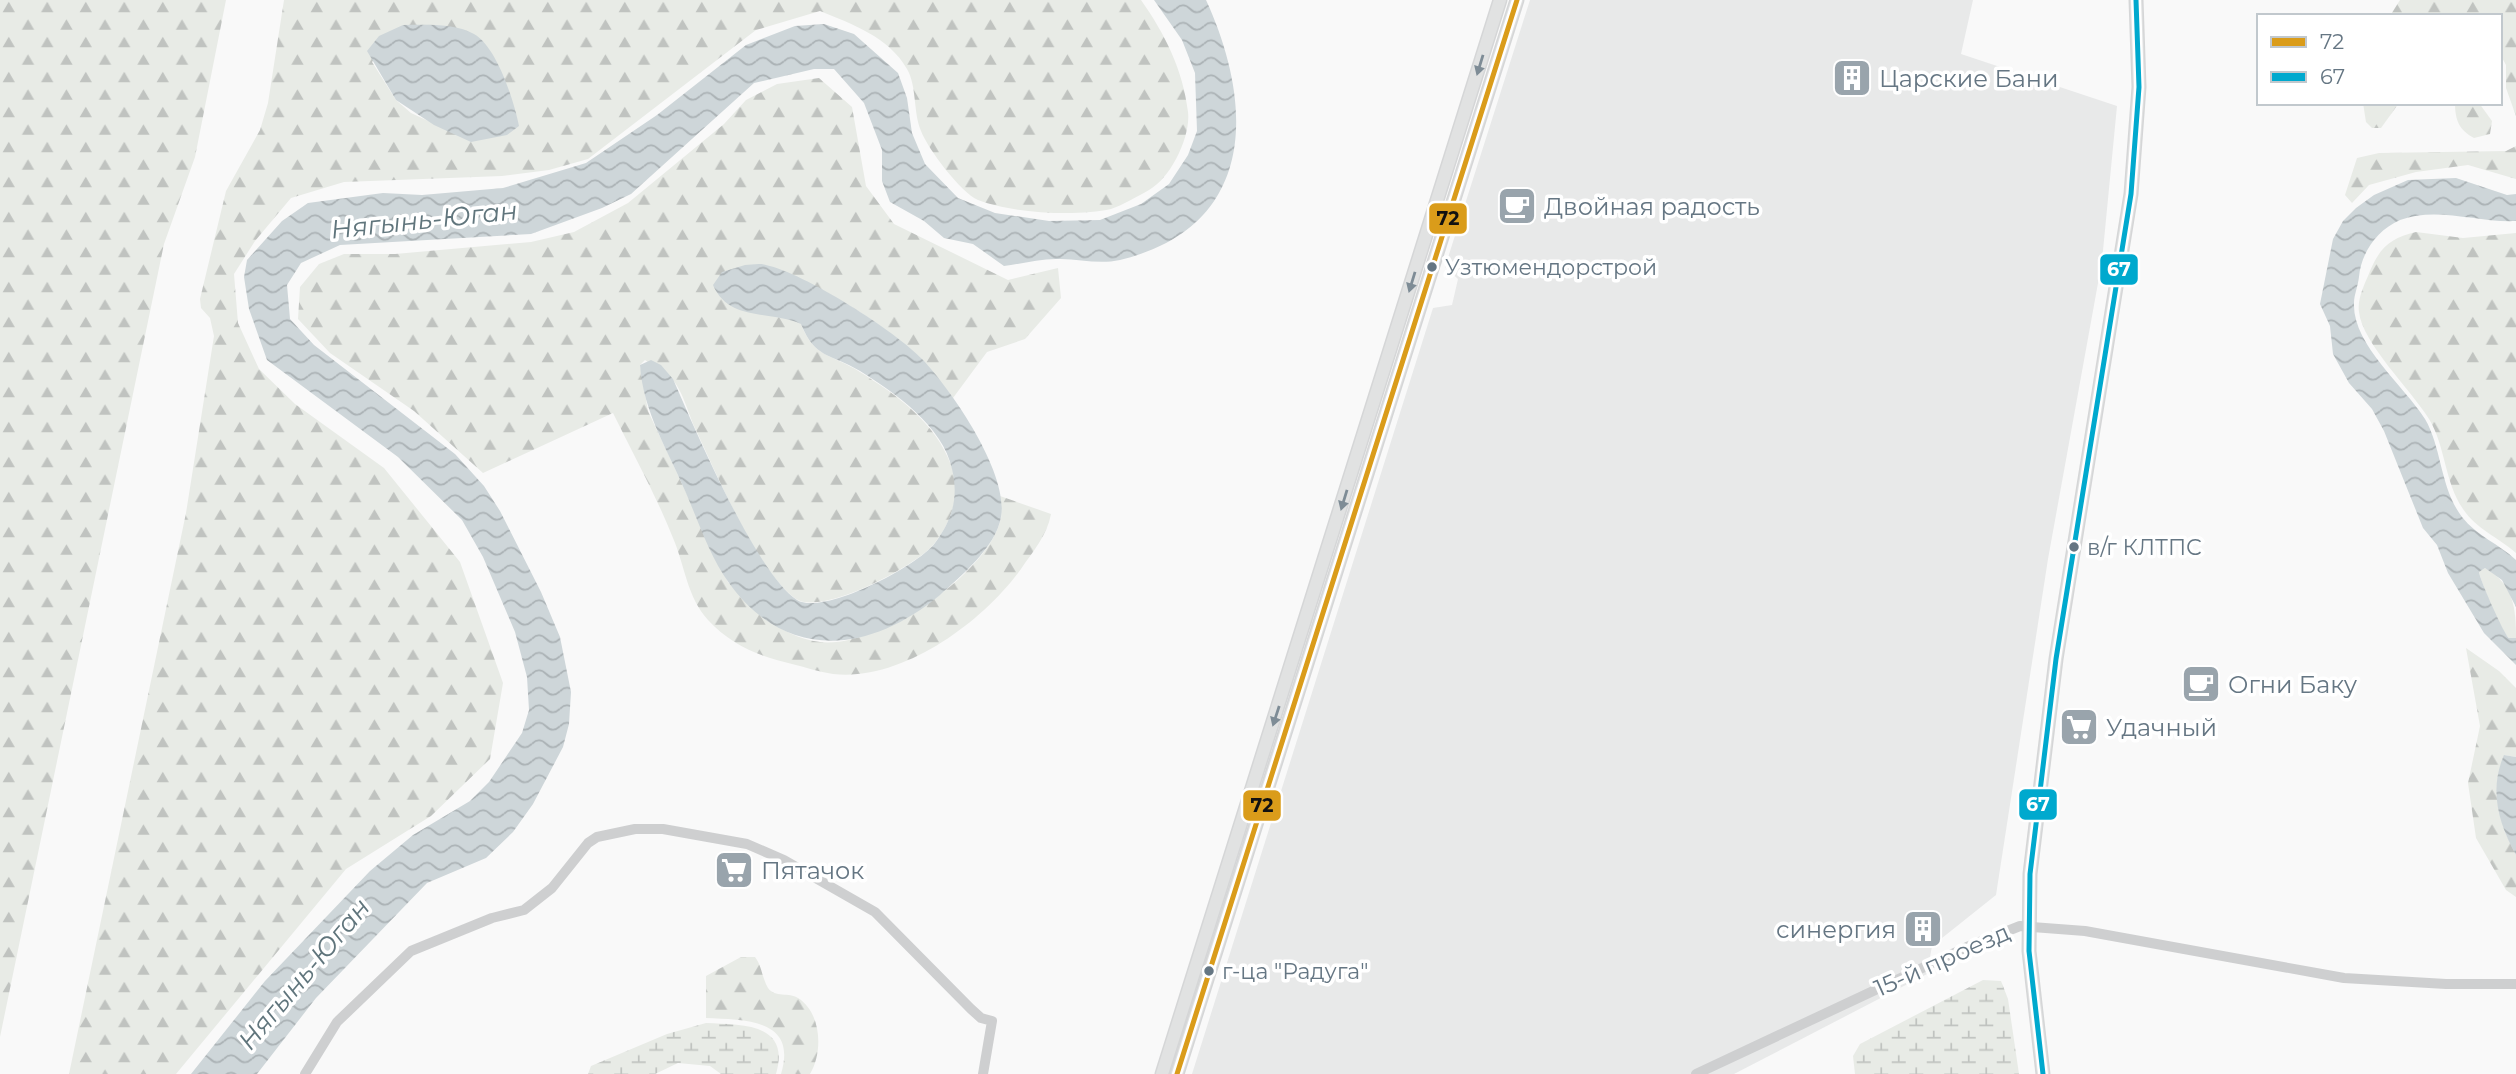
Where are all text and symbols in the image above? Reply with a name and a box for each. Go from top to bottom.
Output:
legend [2257,14,2502,105]
text: 72 [2320,29,2344,54]
one-way arrow [1474,55,1484,76]
building icon: Царские Бани [1831,57,1873,99]
place label: Царские Бани [1879,64,2059,93]
text: 67 [2320,64,2345,89]
cafe icon: Двойная радость [1496,185,1538,227]
place label: Двойная радость [1544,192,1760,221]
water label: Нягынь-Юган [329,194,519,246]
line badge: 72 [1428,202,1468,235]
text: 72 [1437,207,1460,230]
line badge: 67 [2099,253,2139,286]
place label: Узтюмендорстрой [1445,254,1657,281]
text: 67 [2107,258,2131,281]
marker: Узтюмендорстрой [1425,260,1439,274]
one-way arrow [1407,272,1417,293]
one-way arrow [1339,489,1349,510]
place label: в/г КЛТПС [2087,534,2202,561]
marker: в/г КЛТПС [2067,540,2081,554]
cafe icon: Огни Баку [2180,663,2222,705]
place label: Огни Баку [2228,670,2358,699]
one-way arrow [1270,706,1281,727]
supermarket icon: Удачный [2058,706,2100,748]
place label: Удачный [2106,713,2217,742]
line badge: 67 [2018,788,2058,821]
line badge: 72 [1242,789,1282,822]
text: 67 [2026,793,2050,816]
text: 72 [1251,794,1274,817]
supermarket icon: Пятачок [713,849,755,891]
place label: Пятачок [761,856,864,885]
water label: Нягынь-Юган [231,892,377,1056]
building icon: синергия [1902,908,1944,950]
place label: синергия [1776,915,1896,944]
street label: 15-й проезд [1870,917,2014,1003]
place label: г-ца "Радуга" [1222,958,1368,985]
marker: г-ца "Радуга" [1202,964,1216,978]

